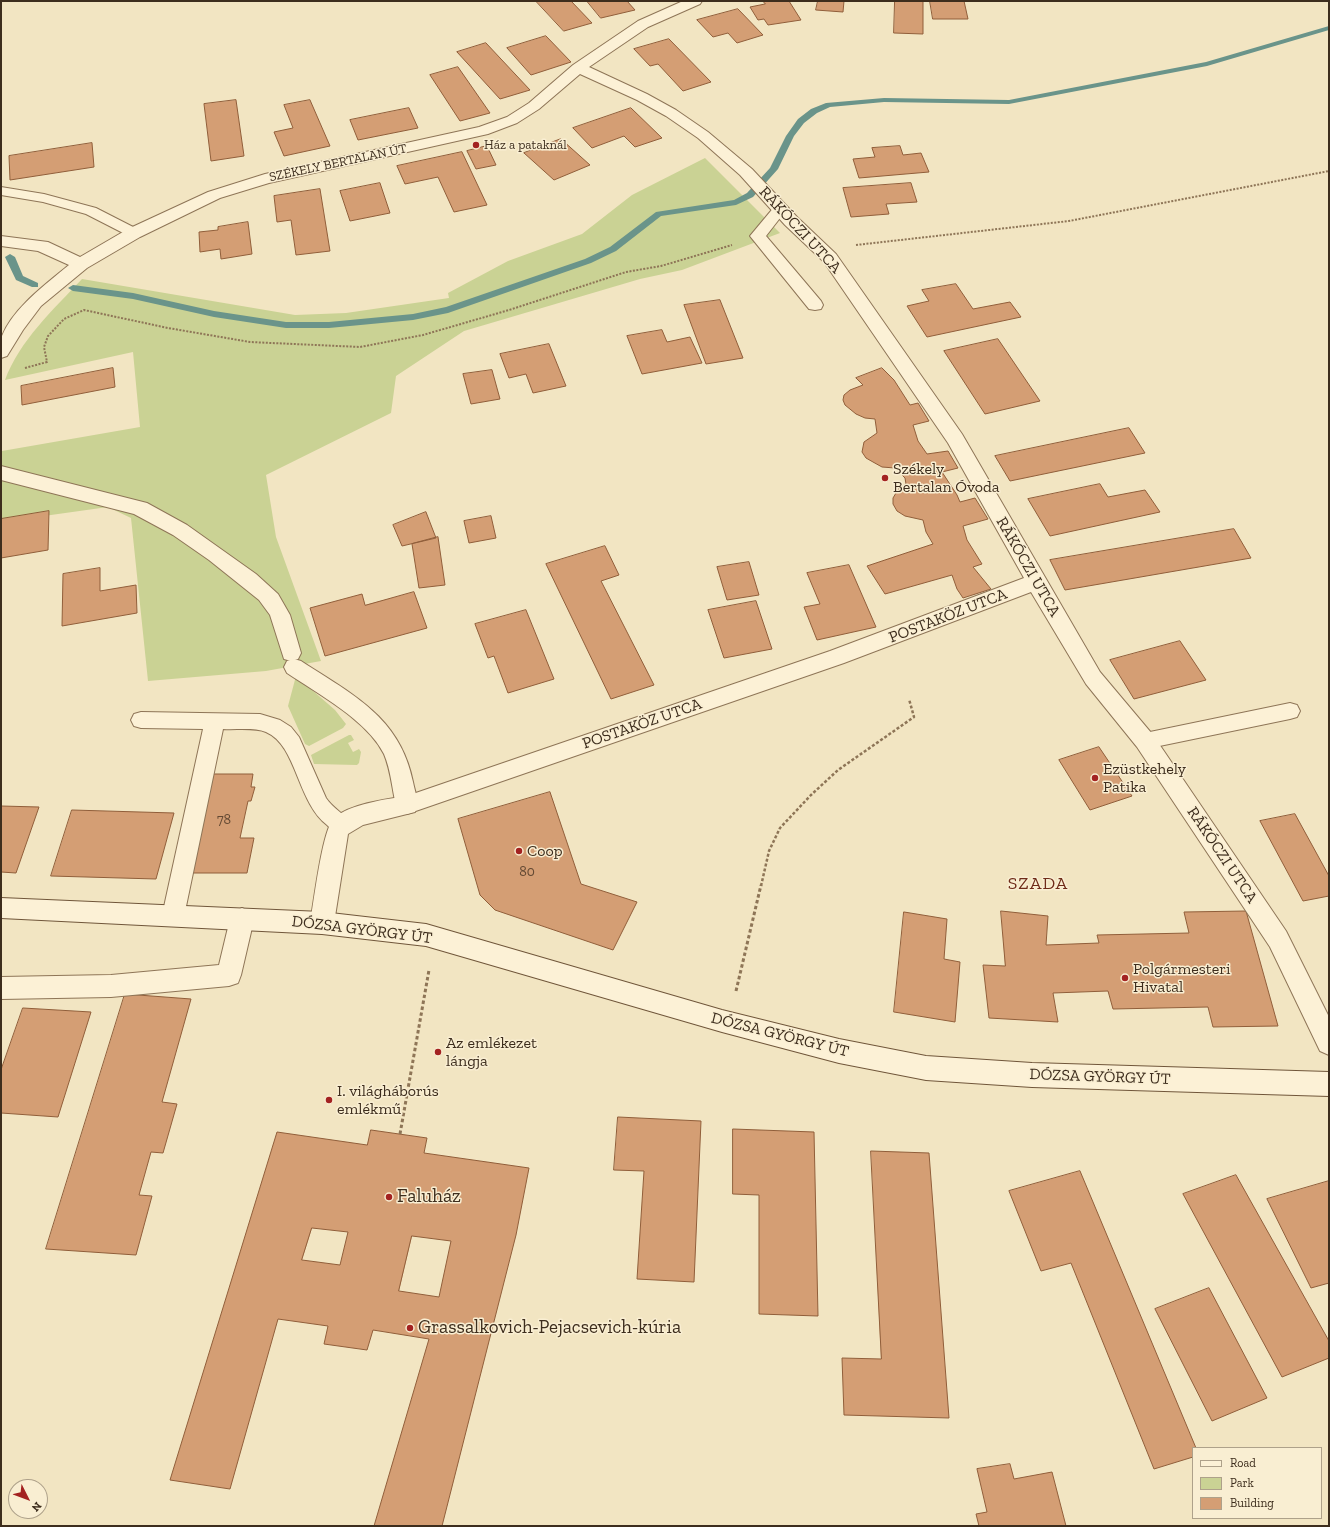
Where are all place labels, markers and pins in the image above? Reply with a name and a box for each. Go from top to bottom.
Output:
place label: Ház a pataknál [484,137,567,153]
marker: Ház a pataknál [471,140,481,150]
place label: Székely Bertalan Óvoda [893,459,1000,497]
marker: Székely Bertalan Óvoda [880,473,890,483]
place label: Ezüstkehely Patika [1103,759,1186,797]
marker: Ezüstkehely Patika [1090,773,1100,783]
place label: Coop [527,841,563,861]
marker: Coop [514,846,524,856]
place label: Polgármesteri Hivatal [1133,959,1231,997]
marker: Polgármesteri Hivatal [1120,973,1130,983]
place label: Az emlékezet lángja [446,1033,537,1071]
marker: Az emlékezet lángja [433,1047,443,1057]
place label: I. világháborús emlékmű [337,1081,439,1119]
marker: I. világháborús emlékmű [324,1095,334,1105]
place label: Faluház [397,1186,461,1208]
marker: Faluház [384,1192,394,1202]
place label: Grassalkovich-Pejacsevich-kúria [418,1317,681,1339]
marker: Grassalkovich-Pejacsevich-kúria [405,1323,415,1333]

